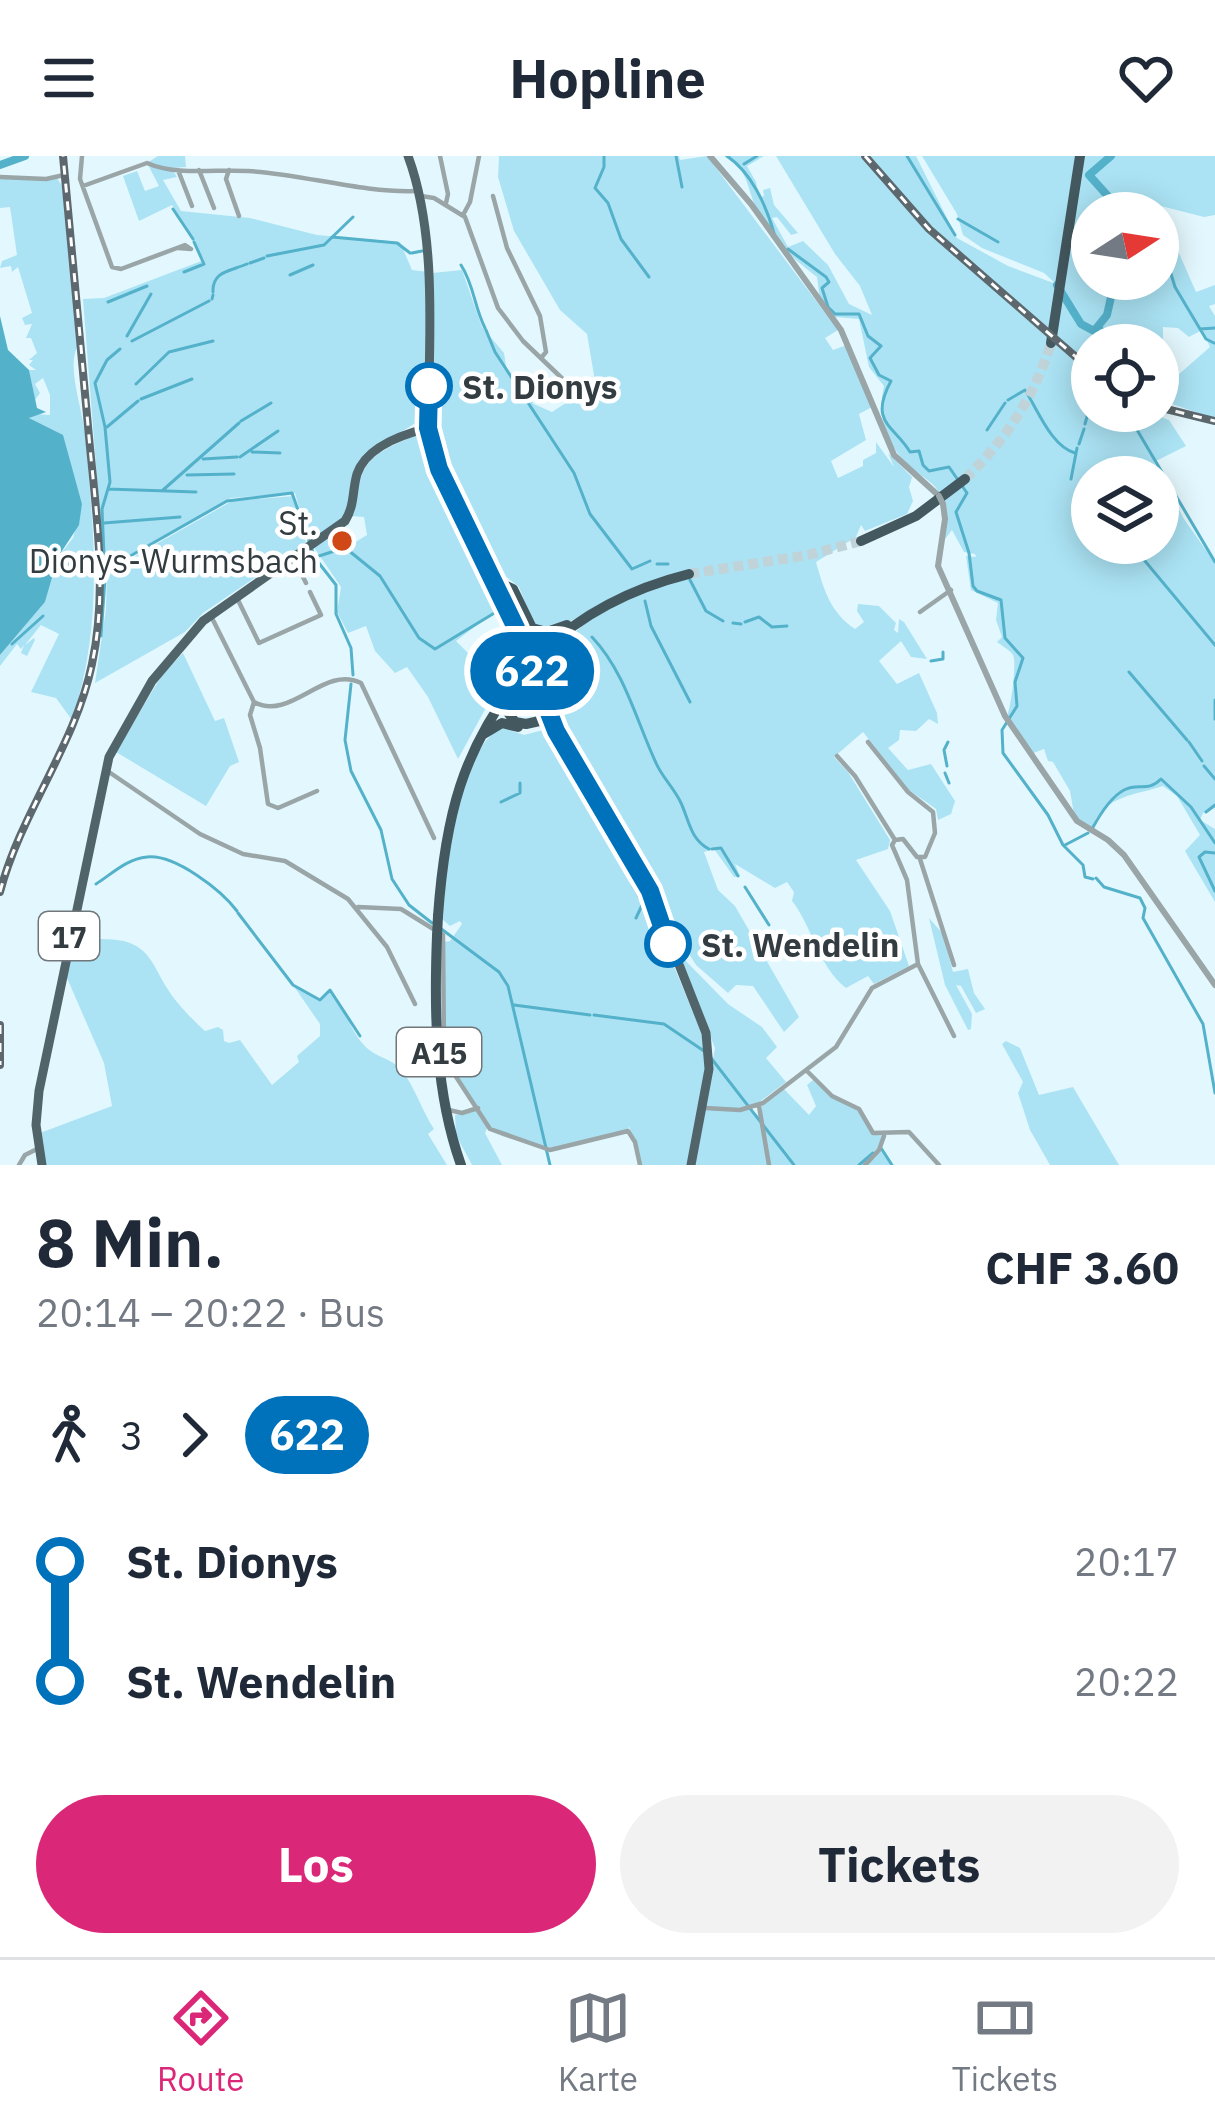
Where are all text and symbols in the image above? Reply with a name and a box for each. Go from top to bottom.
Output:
text: Hopline [509,43,706,113]
icon: menu [36,45,102,111]
icon: heart [1113,45,1179,111]
north arrow [1071,192,1179,300]
map controls [1071,192,1179,564]
button: locate [1071,324,1179,432]
marker: St. Dionys [407,364,451,408]
place label: St. Dionys [462,365,618,408]
button: layers [1071,456,1179,564]
place label: St. Dionys-Wurmsbach [29,501,318,582]
marker: St. Dionys-Wurmsbach [329,528,355,554]
line badge: 622 [463,632,601,710]
text: 622 [494,643,570,698]
road number: 17 [39,912,99,960]
marker: St. Wendelin [646,922,690,966]
place label: St. Wendelin [701,923,899,966]
road number: A15 [397,1028,481,1076]
text: 8 Min. [36,1199,224,1285]
text: CHF 3.60 [985,1238,1179,1296]
text: 20:14 – 20:22 · Bus [36,1287,385,1338]
icon: walk [36,1402,102,1468]
icon: forward [161,1402,227,1468]
text: 622 [269,1407,345,1462]
text: 3 [120,1410,143,1461]
text: St. Dionys [126,1532,338,1590]
text: 20:17 [1074,1536,1179,1587]
text: St. Wendelin [126,1652,396,1710]
text: 20:22 [1074,1656,1179,1707]
button: Los [36,1795,596,1933]
button: Tickets [620,1795,1179,1933]
tab: Route [157,1985,244,2100]
tab: Karte [558,1985,638,2100]
tab: Tickets [952,1985,1058,2100]

